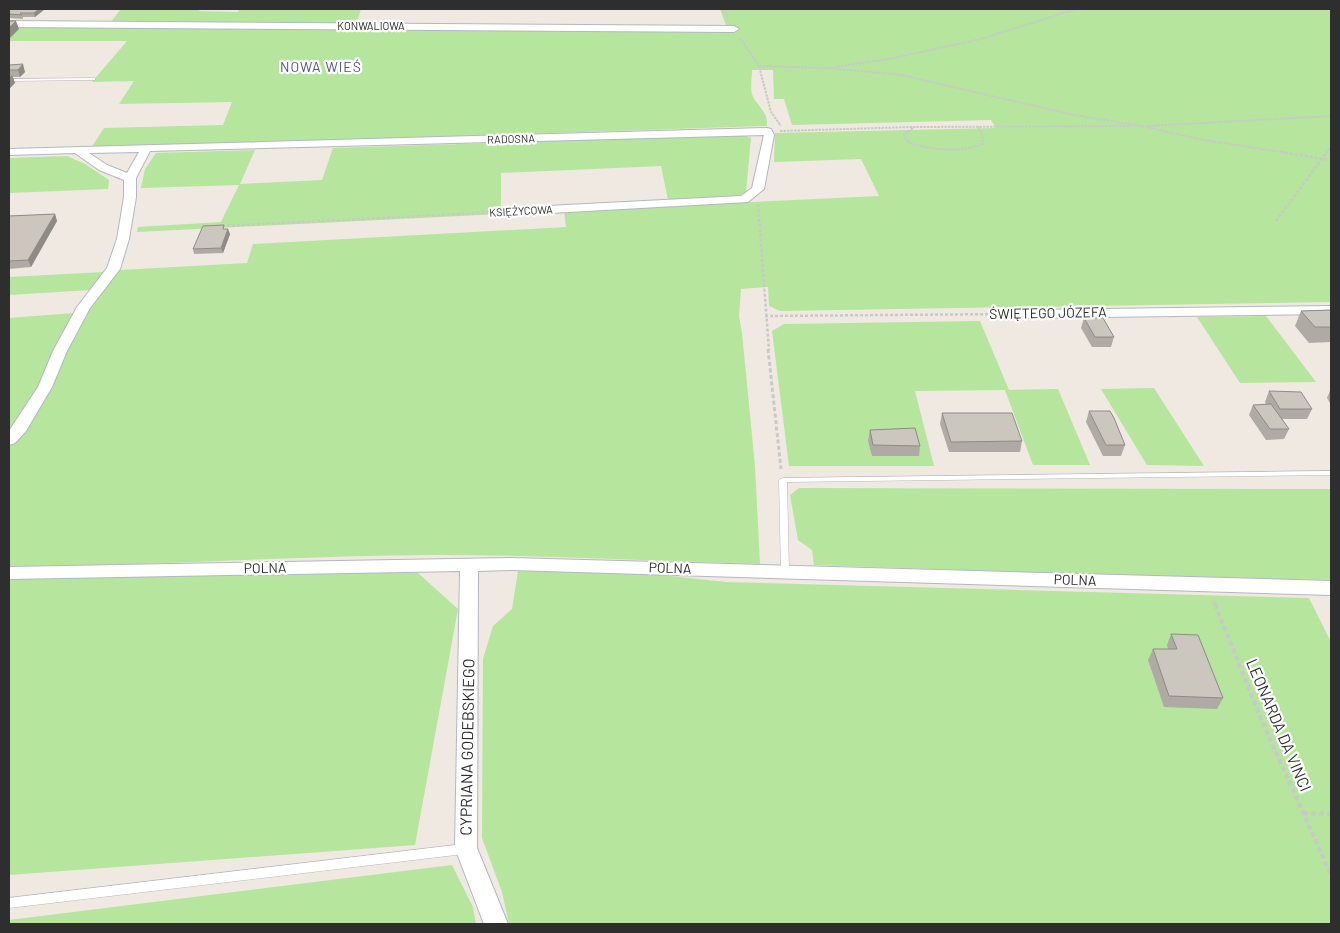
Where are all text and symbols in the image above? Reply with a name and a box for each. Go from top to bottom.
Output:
street label: KONWALIOWA [337,19,405,32]
district label: NOWA WIEŚ [280,58,362,75]
street label: RADOSNA [487,131,535,146]
street label: KSIĘŻYCOWA [489,201,553,219]
street label: ŚWIĘTEGO JÓZEFA [989,303,1107,322]
street label: POLNA [648,558,692,577]
street label: POLNA [243,559,287,576]
street label: POLNA [1053,570,1097,589]
street label: LEONARDA DA VINCI [1243,656,1316,794]
street label: CYPRIANA GODEBSKIEGO [455,658,478,836]

